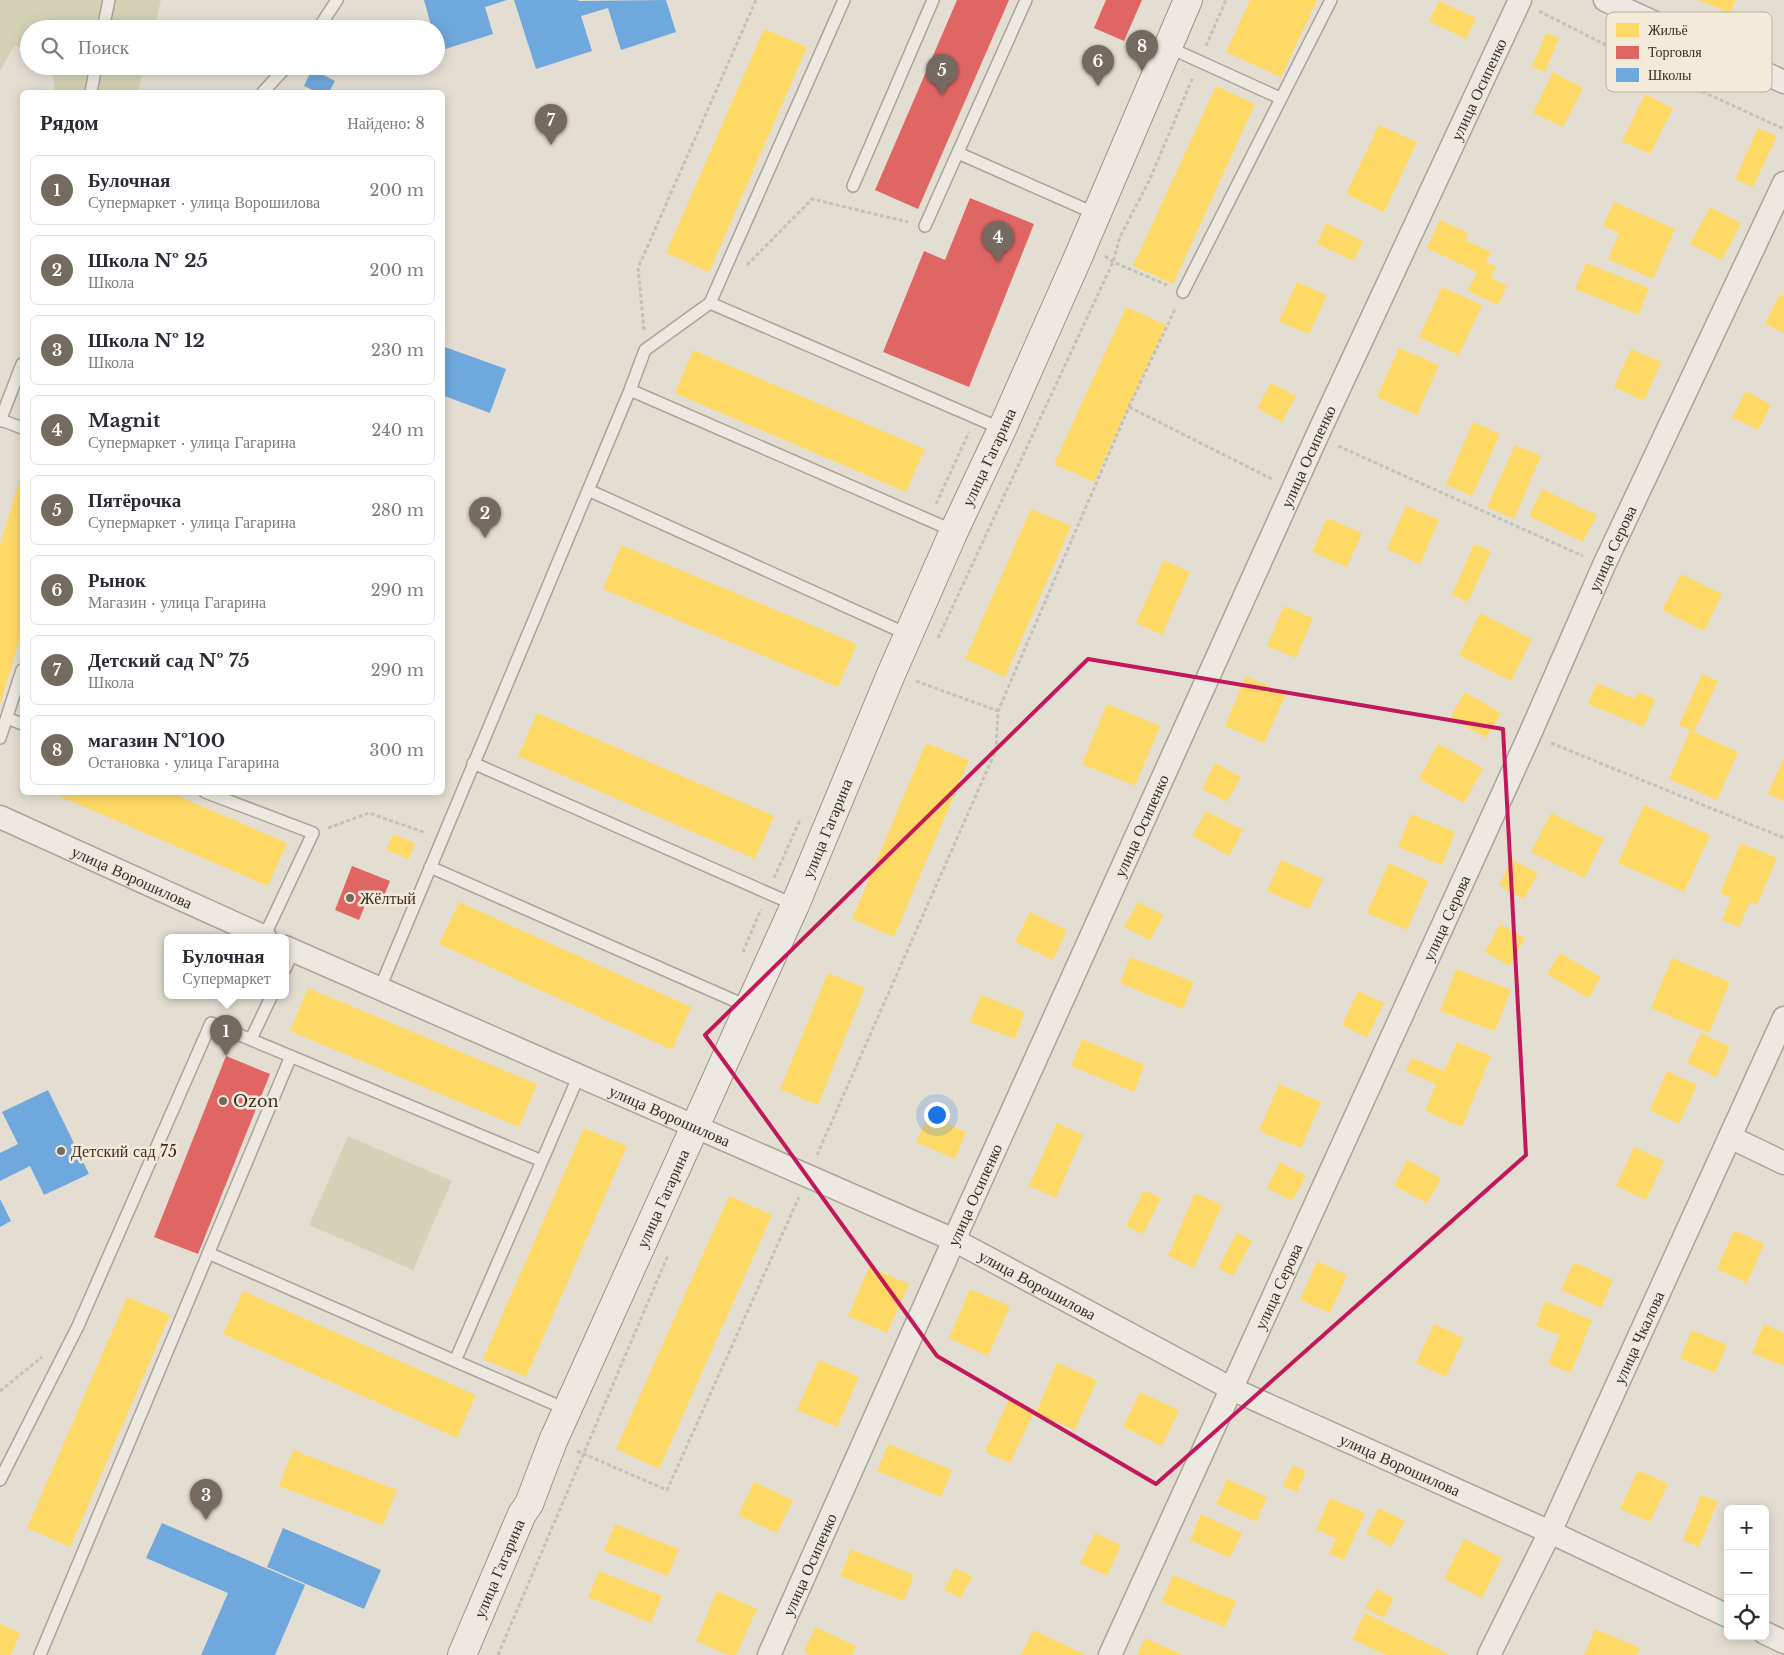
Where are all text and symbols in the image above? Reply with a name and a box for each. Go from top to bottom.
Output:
legend [1606,12,1772,92]
search box [20,20,445,75]
text: Жильё [1648,21,1688,39]
pin: 8 [1126,30,1158,71]
icon: search [38,34,66,62]
street label: улица Осипенко [1446,35,1511,144]
text: Поиск [78,36,129,59]
text: Торговля [1648,43,1702,61]
pin: 6 [1082,45,1114,86]
pin: 5 [926,54,958,95]
text: Школы [1648,66,1692,84]
pin: 7 [535,104,567,145]
text: Рядом [40,110,99,136]
text: Найдено: 8 [347,113,425,133]
text: Булочная [88,169,170,192]
text: 1 [54,180,60,200]
text: 200 m [370,180,424,200]
text: Супермаркет · улица Ворошилова [88,192,320,212]
pin: 4 [982,221,1014,262]
text: Школа № 25 [88,249,208,272]
text: 2 [52,260,62,280]
text: 200 m [370,260,424,280]
text: Школа [88,272,134,292]
text: Школа № 12 [88,329,205,352]
text: 3 [52,340,62,360]
text: 230 m [371,340,424,360]
text: Школа [88,352,134,372]
street label: улица Осипенко [1276,402,1340,511]
street label: улица Гагарина [957,405,1020,509]
text: Magnit [88,409,160,432]
text: 4 [52,420,62,440]
text: 240 m [372,420,424,440]
text: Супермаркет · улица Гагарина [88,432,296,452]
text: Пятёрочка [88,489,181,512]
pin: 2 [469,497,501,538]
text: 5 [52,500,62,520]
text: 280 m [371,500,424,520]
street label: улица Серова [1584,502,1641,595]
text: Супермаркет · улица Гагарина [88,512,296,532]
text: Рынок [88,569,146,592]
text: 6 [52,580,62,600]
text: 290 m [371,580,424,600]
text: Магазин · улица Гагарина [88,592,266,612]
text: Детский сад № 75 [88,649,250,672]
text: 7 [53,660,61,680]
text: 290 m [371,660,424,680]
text: Школа [88,672,134,692]
text: магазин №100 [88,729,225,752]
text: 8 [52,740,62,760]
text: 300 m [370,740,424,760]
text: Остановка · улица Гагарина [88,752,279,772]
street label: улица Осипенко [1109,771,1173,880]
street label: улица Гагарина [797,776,857,881]
street label: улица Ворошилова [69,841,195,913]
street label: улица Серова [1418,872,1474,964]
place label: Жёлтый [360,888,416,908]
marker: Жёлтый [344,892,356,904]
popup [164,934,289,999]
text: Булочная [182,945,265,968]
text: Супермаркет [182,968,271,988]
pin: 1 [210,1015,242,1056]
street label: улица Ворошилова [606,1080,733,1151]
place label: Ozon [233,1091,278,1111]
marker: Ozon [217,1095,229,1107]
your location [924,1102,950,1128]
street label: улица Осипенко [943,1140,1006,1249]
place label: Детский сад 75 [71,1141,177,1161]
marker: Детский сад 75 [55,1145,67,1157]
street label: улица Гагарина [632,1146,693,1251]
street label: улица Серова [1250,1240,1306,1333]
street label: улица Ворошилова [975,1245,1099,1324]
street label: улица Чкалова [1609,1288,1668,1387]
street label: улица Ворошилова [1337,1429,1463,1500]
pin: 3 [190,1479,222,1520]
map controls [1724,1505,1769,1640]
button: + [1724,1505,1769,1550]
street label: улица Осипенко [778,1510,841,1619]
street label: улица Гагарина [469,1516,529,1621]
button: − [1724,1550,1769,1595]
button: locate [1724,1595,1769,1640]

